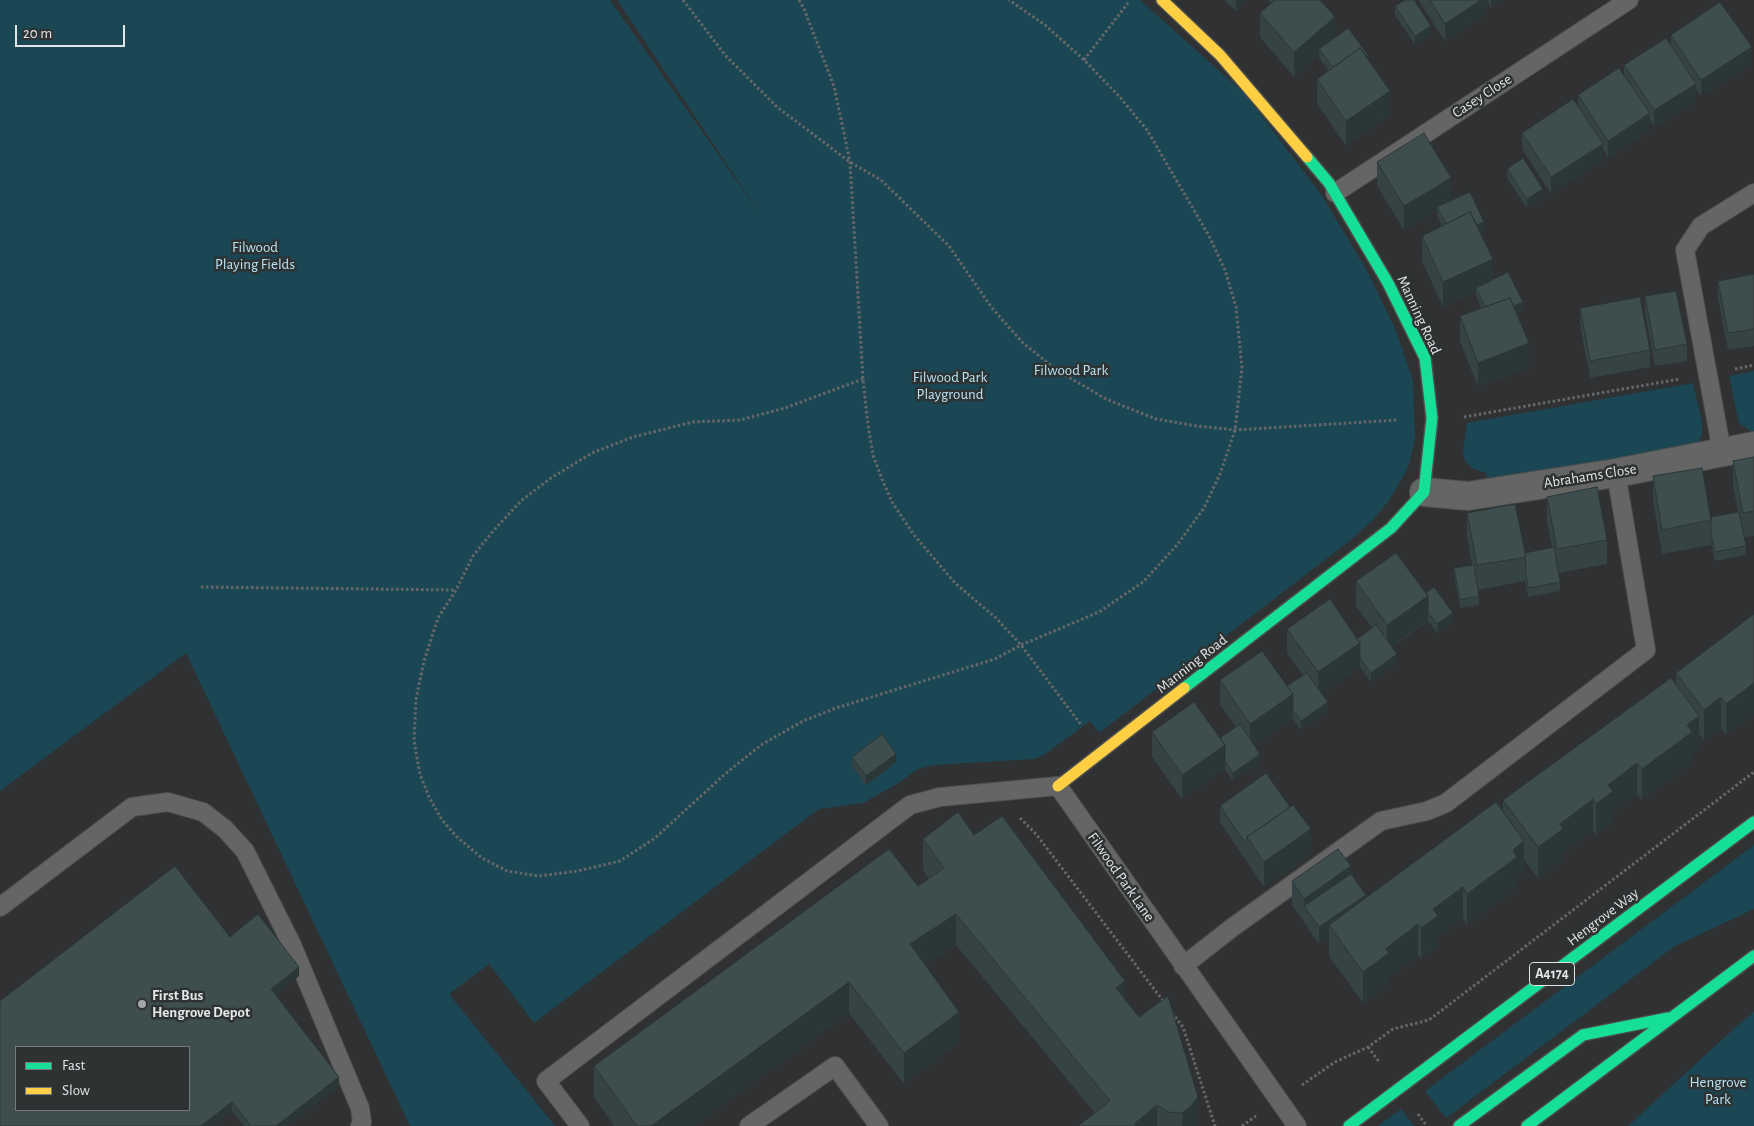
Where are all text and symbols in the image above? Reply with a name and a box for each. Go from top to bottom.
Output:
scale bar [18,15,128,47]
text: 20 m [23,26,52,41]
street label: Casey Close [1449,70,1515,122]
park label: Filwood Playing Fields [215,238,295,273]
street label: Manning Road [1393,273,1445,357]
park label: Filwood Park [1034,361,1108,379]
park label: Filwood Park Playground [913,368,987,403]
street label: Abrahams Close [1542,460,1638,492]
street label: Manning Road [1153,631,1231,697]
street label: Filwood Park Lane [1084,829,1158,925]
street label: Hengrove Way [1564,884,1642,950]
road number: A4174 [1530,962,1574,986]
place label: First Bus Hengrove Depot [152,986,250,1021]
marker: First Bus Hengrove Depot [136,998,148,1010]
legend [15,1046,190,1111]
text: Fast [62,1058,85,1073]
park label: Hengrove Park [1690,1073,1746,1108]
text: Slow [62,1083,90,1098]

